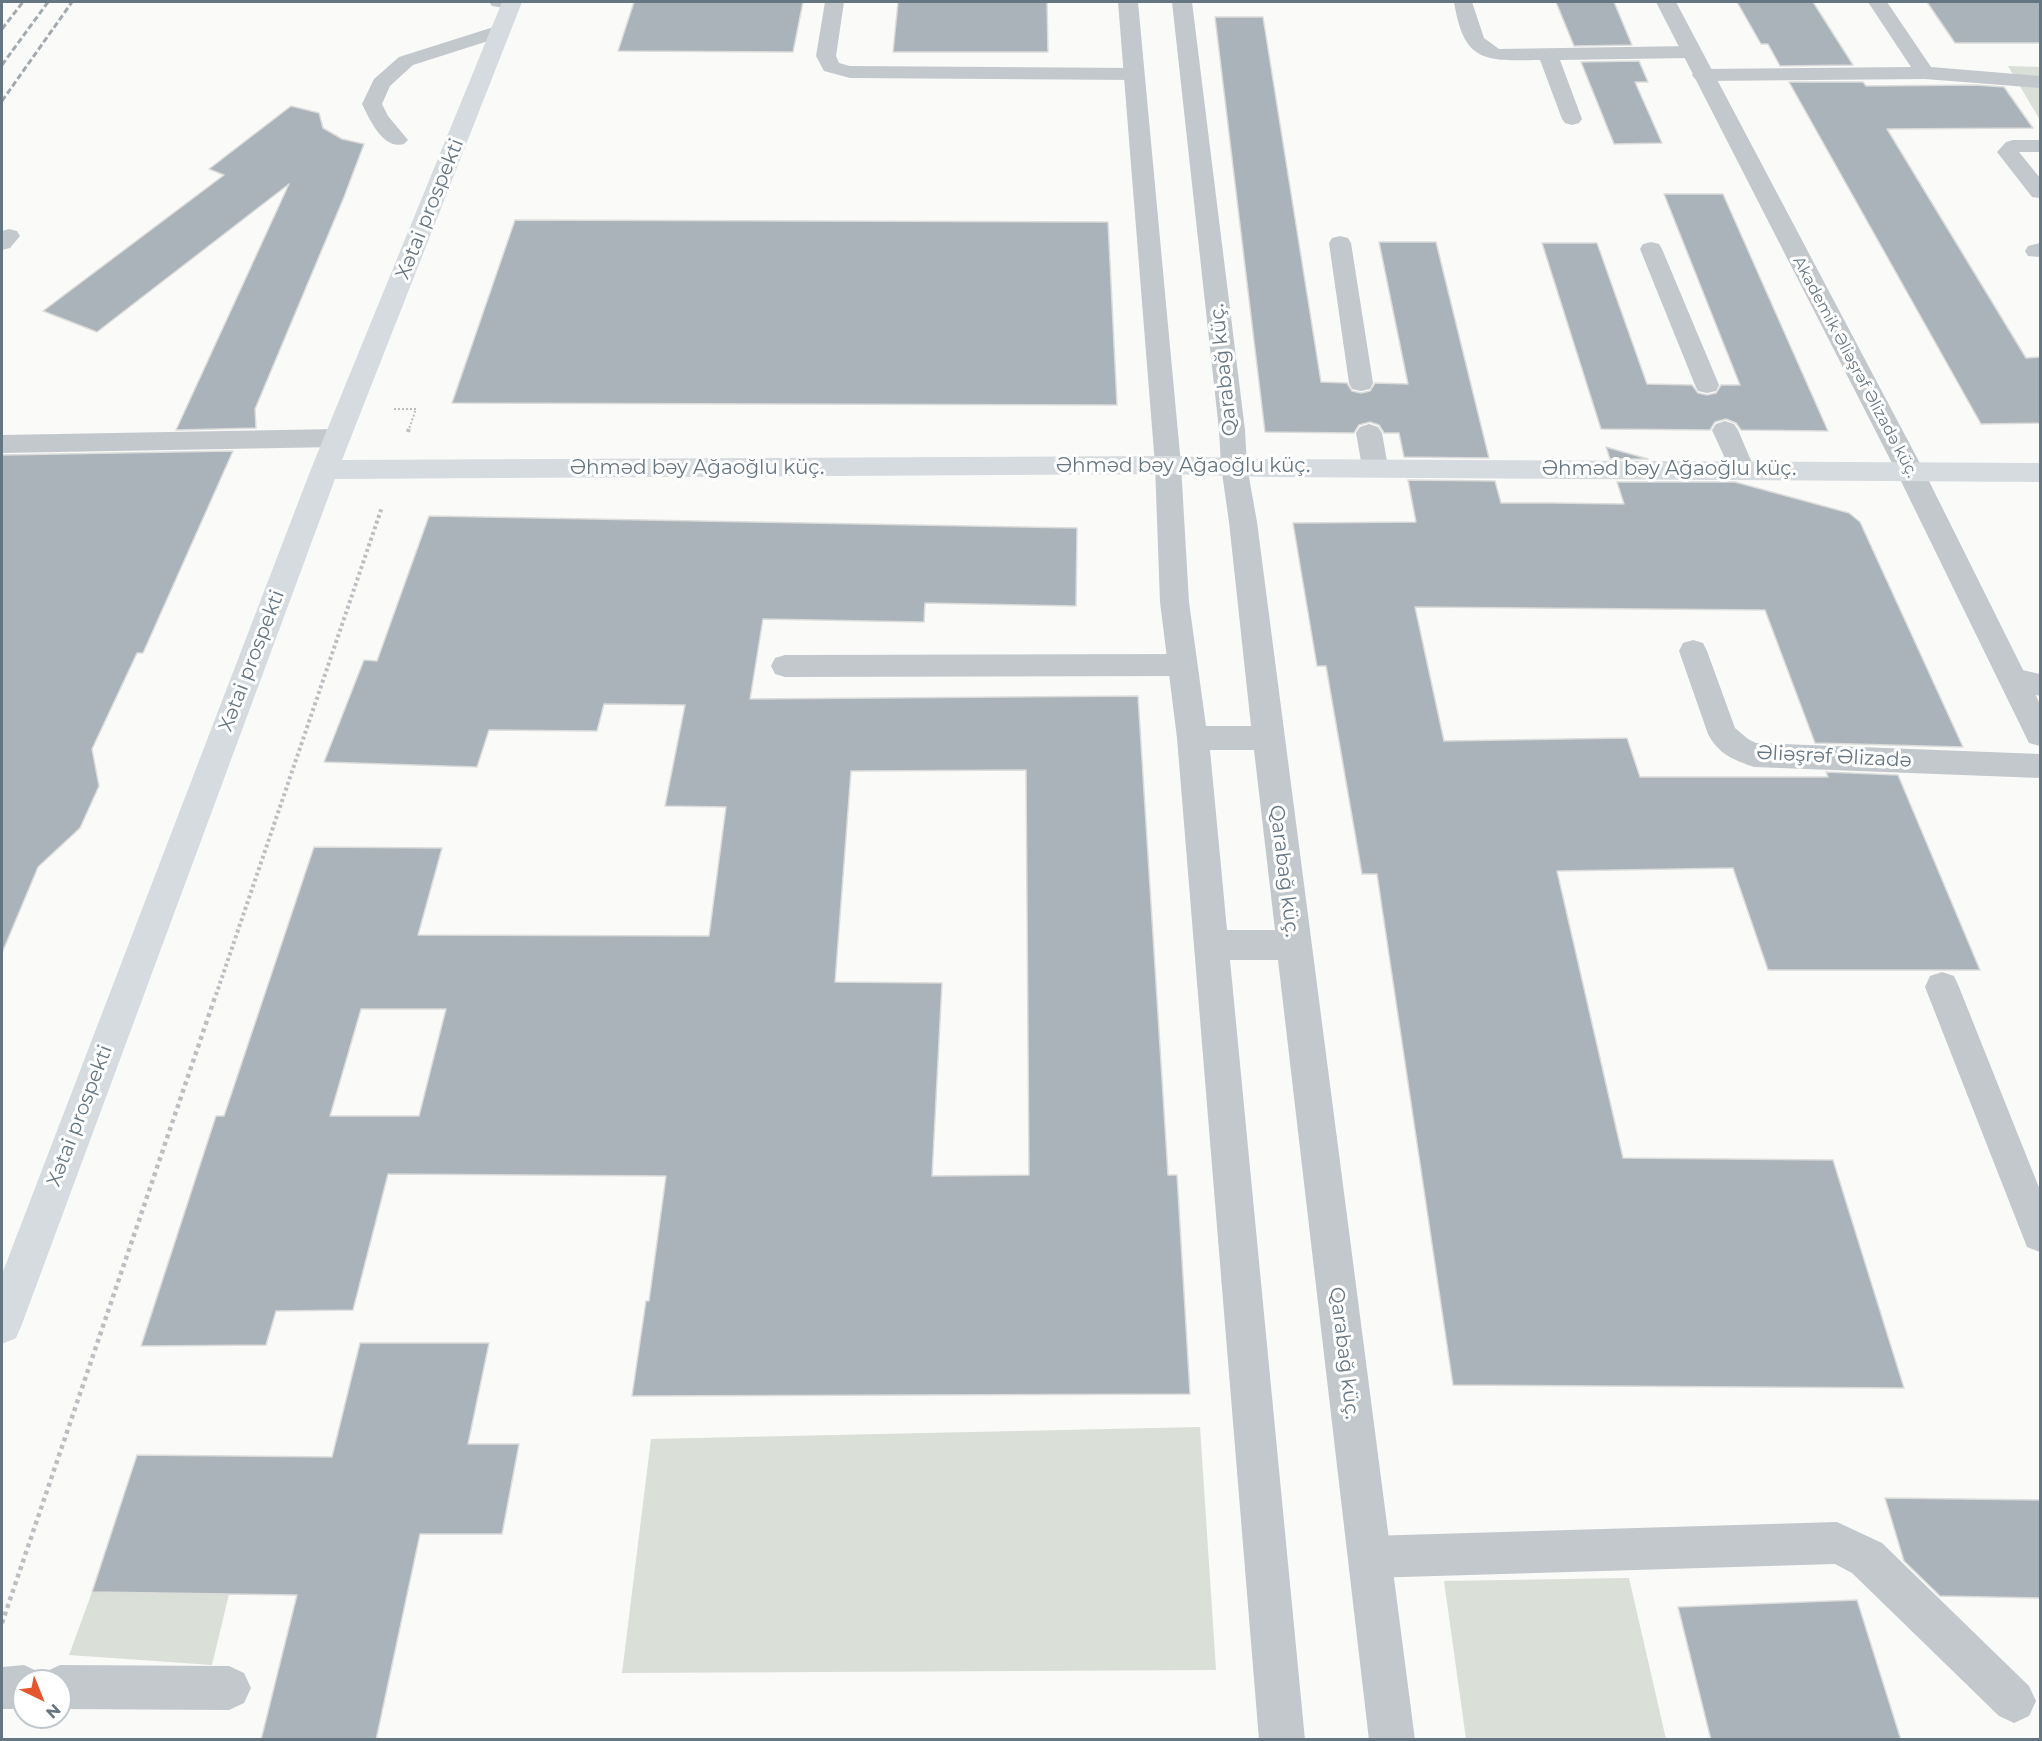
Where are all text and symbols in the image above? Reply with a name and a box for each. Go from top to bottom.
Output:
street label: Xətai prospekti [391,135,469,283]
street label: Akademik Əliəşrəf Əlizadə küç. [1788,253,1922,481]
street label: Qarabağ küç. [1205,303,1243,437]
street label: Əhməd bəy Ağaoğlu küç. [1056,454,1310,478]
street label: Əhməd bəy Ağaoğlu küç. [570,456,824,480]
street label: Əhməd bəy Ağaoğlu küç. [1542,457,1796,481]
street label: Xətai prospekti [214,587,290,735]
street label: Əliəşrəf Əlizadə [1756,741,1912,773]
street label: Qarabağ küç. [1264,804,1304,938]
street label: Xətai prospekti [42,1042,118,1190]
street label: Qarabağ küç. [1324,1286,1364,1420]
north arrow [12,1669,72,1729]
text: N [42,1700,64,1722]

